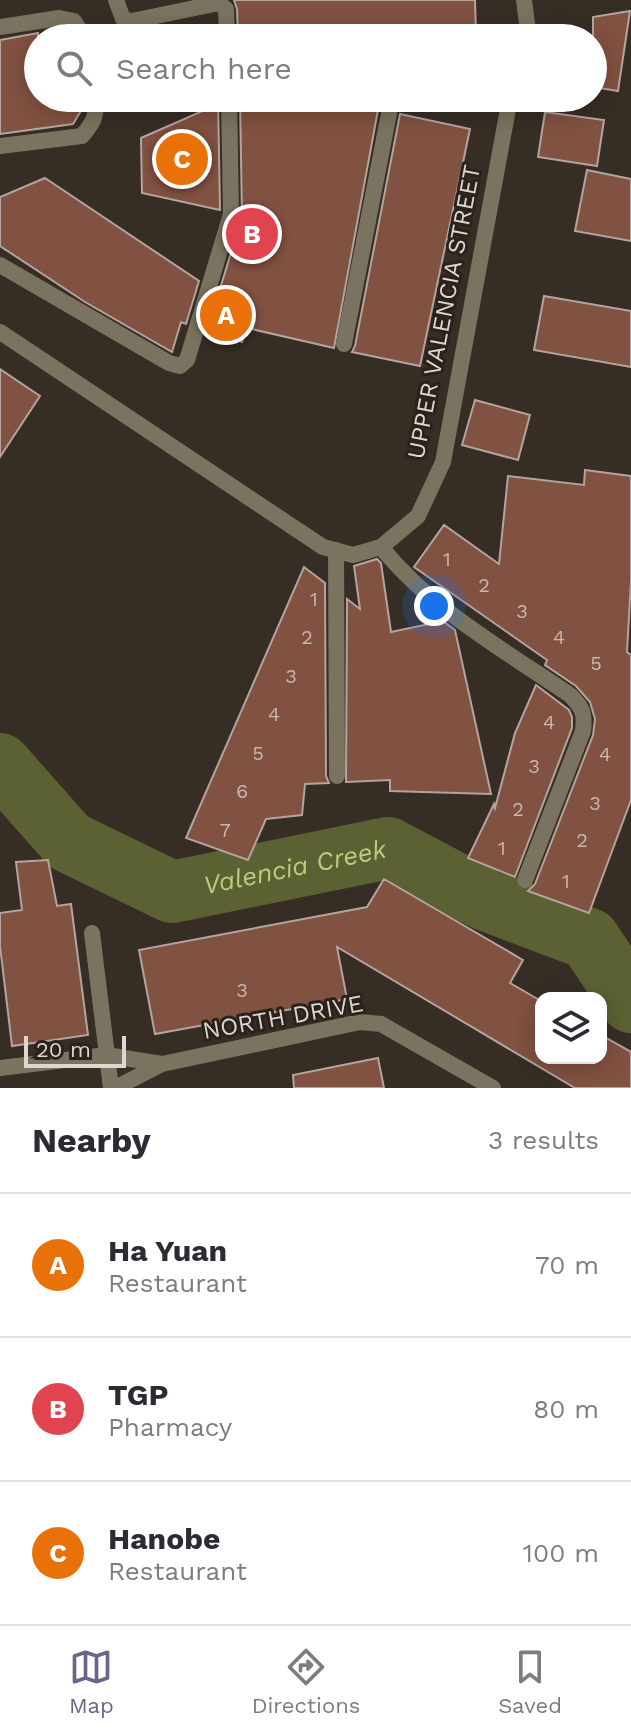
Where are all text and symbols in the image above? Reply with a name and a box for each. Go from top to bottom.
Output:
search box [24,24,607,112]
icon: search [52,46,96,90]
text: Search here [116,51,292,86]
pin: C [156,129,208,189]
street label: UPPER VALENCIA STREET [402,163,486,461]
pin: B [226,204,278,264]
pin: A [200,285,252,345]
house number: 1 [443,547,451,571]
house number: 2 [478,573,490,597]
your location [414,586,454,626]
house number: 1 [310,587,318,611]
house number: 3 [516,599,528,623]
house number: 2 [301,625,313,649]
house number: 4 [553,625,565,649]
house number: 5 [590,651,602,675]
house number: 3 [285,664,297,688]
house number: 4 [268,702,280,726]
house number: 4 [543,710,555,734]
house number: 5 [252,741,264,765]
house number: 4 [599,742,611,766]
house number: 3 [528,754,540,778]
house number: 6 [236,779,248,803]
house number: 3 [589,791,601,815]
house number: 2 [512,797,524,821]
house number: 7 [219,818,231,842]
house number: 2 [576,828,588,852]
water label: Valencia Creek [201,834,390,900]
house number: 1 [498,836,506,860]
house number: 1 [562,869,570,893]
house number: 3 [236,978,248,1002]
street label: NORTH DRIVE [201,989,365,1045]
map controls [535,992,607,1064]
button: layers [535,992,607,1064]
scale bar [24,1032,126,1068]
text: 20 m [36,1037,91,1062]
text: Nearby [32,1120,151,1160]
text: 3 results [488,1125,599,1155]
text: Ha Yuan [108,1233,227,1268]
text: A [49,1250,67,1280]
text: 70 m [535,1250,599,1280]
text: Restaurant [108,1268,247,1298]
text: TGP [108,1377,169,1412]
text: B [49,1394,67,1424]
text: 80 m [533,1394,599,1424]
text: Pharmacy [108,1412,232,1442]
text: Hanobe [108,1521,220,1556]
text: C [49,1538,67,1568]
text: 100 m [523,1538,599,1568]
text: Restaurant [108,1556,247,1586]
tab: Map [69,1645,114,1718]
tab: Directions [252,1645,360,1718]
tab: Saved [498,1645,562,1718]

